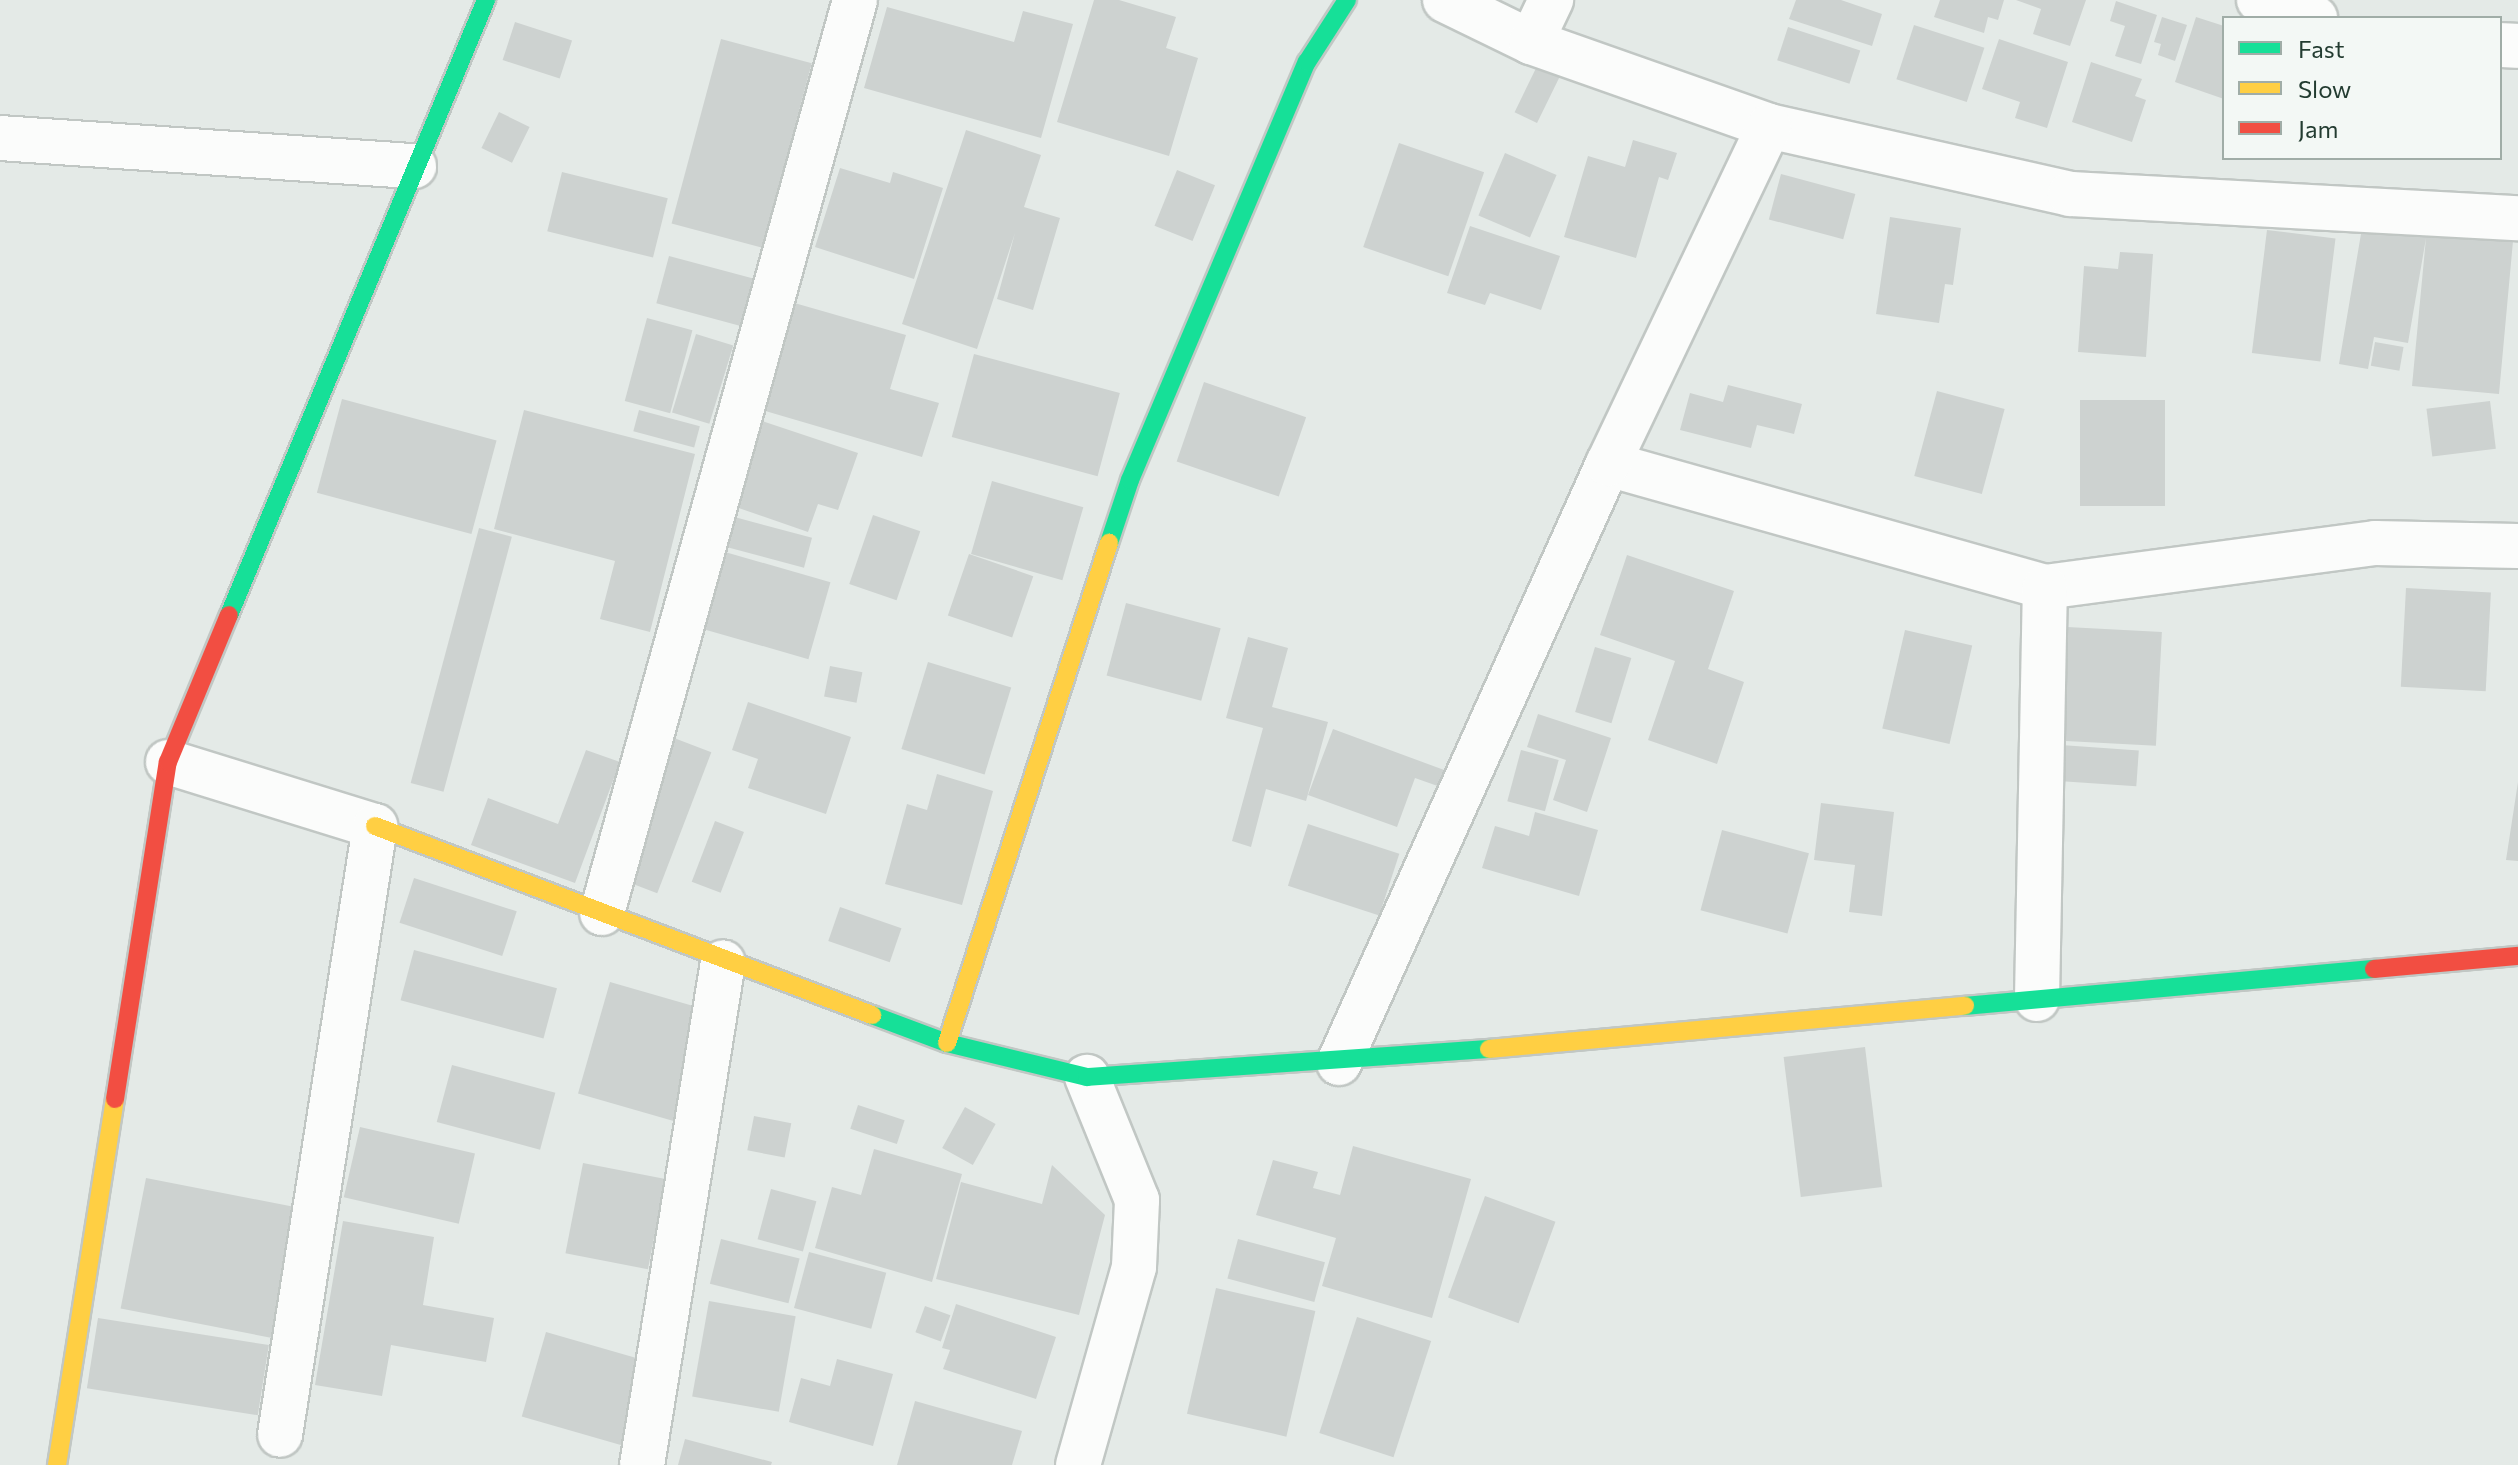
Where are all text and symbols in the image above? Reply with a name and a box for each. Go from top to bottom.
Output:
legend [2222,16,2502,160]
text: Fast [2298,34,2345,63]
text: Slow [2298,74,2351,103]
text: Jam [2298,114,2338,143]

